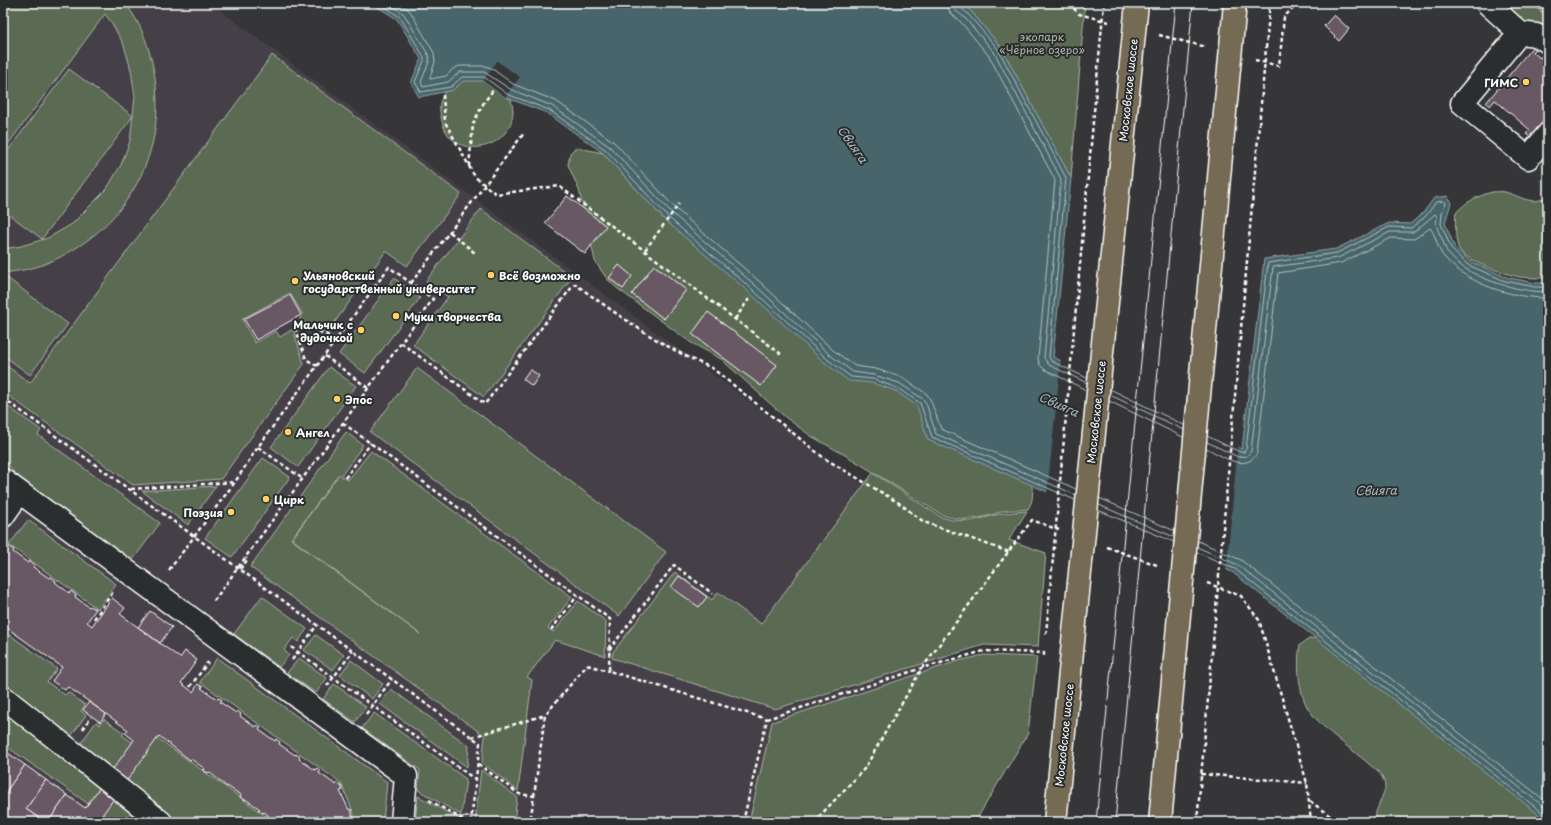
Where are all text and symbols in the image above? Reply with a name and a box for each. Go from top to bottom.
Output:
park label: экопарк «Чёрное озеро» [999,28,1085,58]
street label: Московское шоссе [1114,38,1142,142]
place label: ГИМС [1484,74,1518,91]
marker: ГИМС [1521,77,1531,87]
water label: Свияга [834,122,873,167]
place label: Ульяновский государственный университет [303,267,476,297]
place label: Всё возможно [499,267,581,284]
marker: Всё возможно [486,270,496,280]
marker: Ульяновский государственный университет [290,276,300,286]
place label: Муки творчества [404,308,502,325]
marker: Муки творчества [391,311,401,321]
place label: Мальчик с дудочкой [293,316,353,346]
marker: Мальчик с дудочкой [356,325,366,335]
street label: Московское шоссе [1082,360,1110,464]
water label: Свияга [1036,387,1082,421]
place label: Эпос [345,391,372,408]
marker: Эпос [332,394,342,404]
place label: Ангел [296,424,330,441]
marker: Ангел [283,427,293,437]
water label: Свияга [1355,481,1398,499]
place label: Цирк [274,491,305,508]
marker: Цирк [261,494,271,504]
place label: Поэзия [184,504,223,521]
marker: Поэзия [226,507,236,517]
street label: Московское шоссе [1050,683,1078,787]

